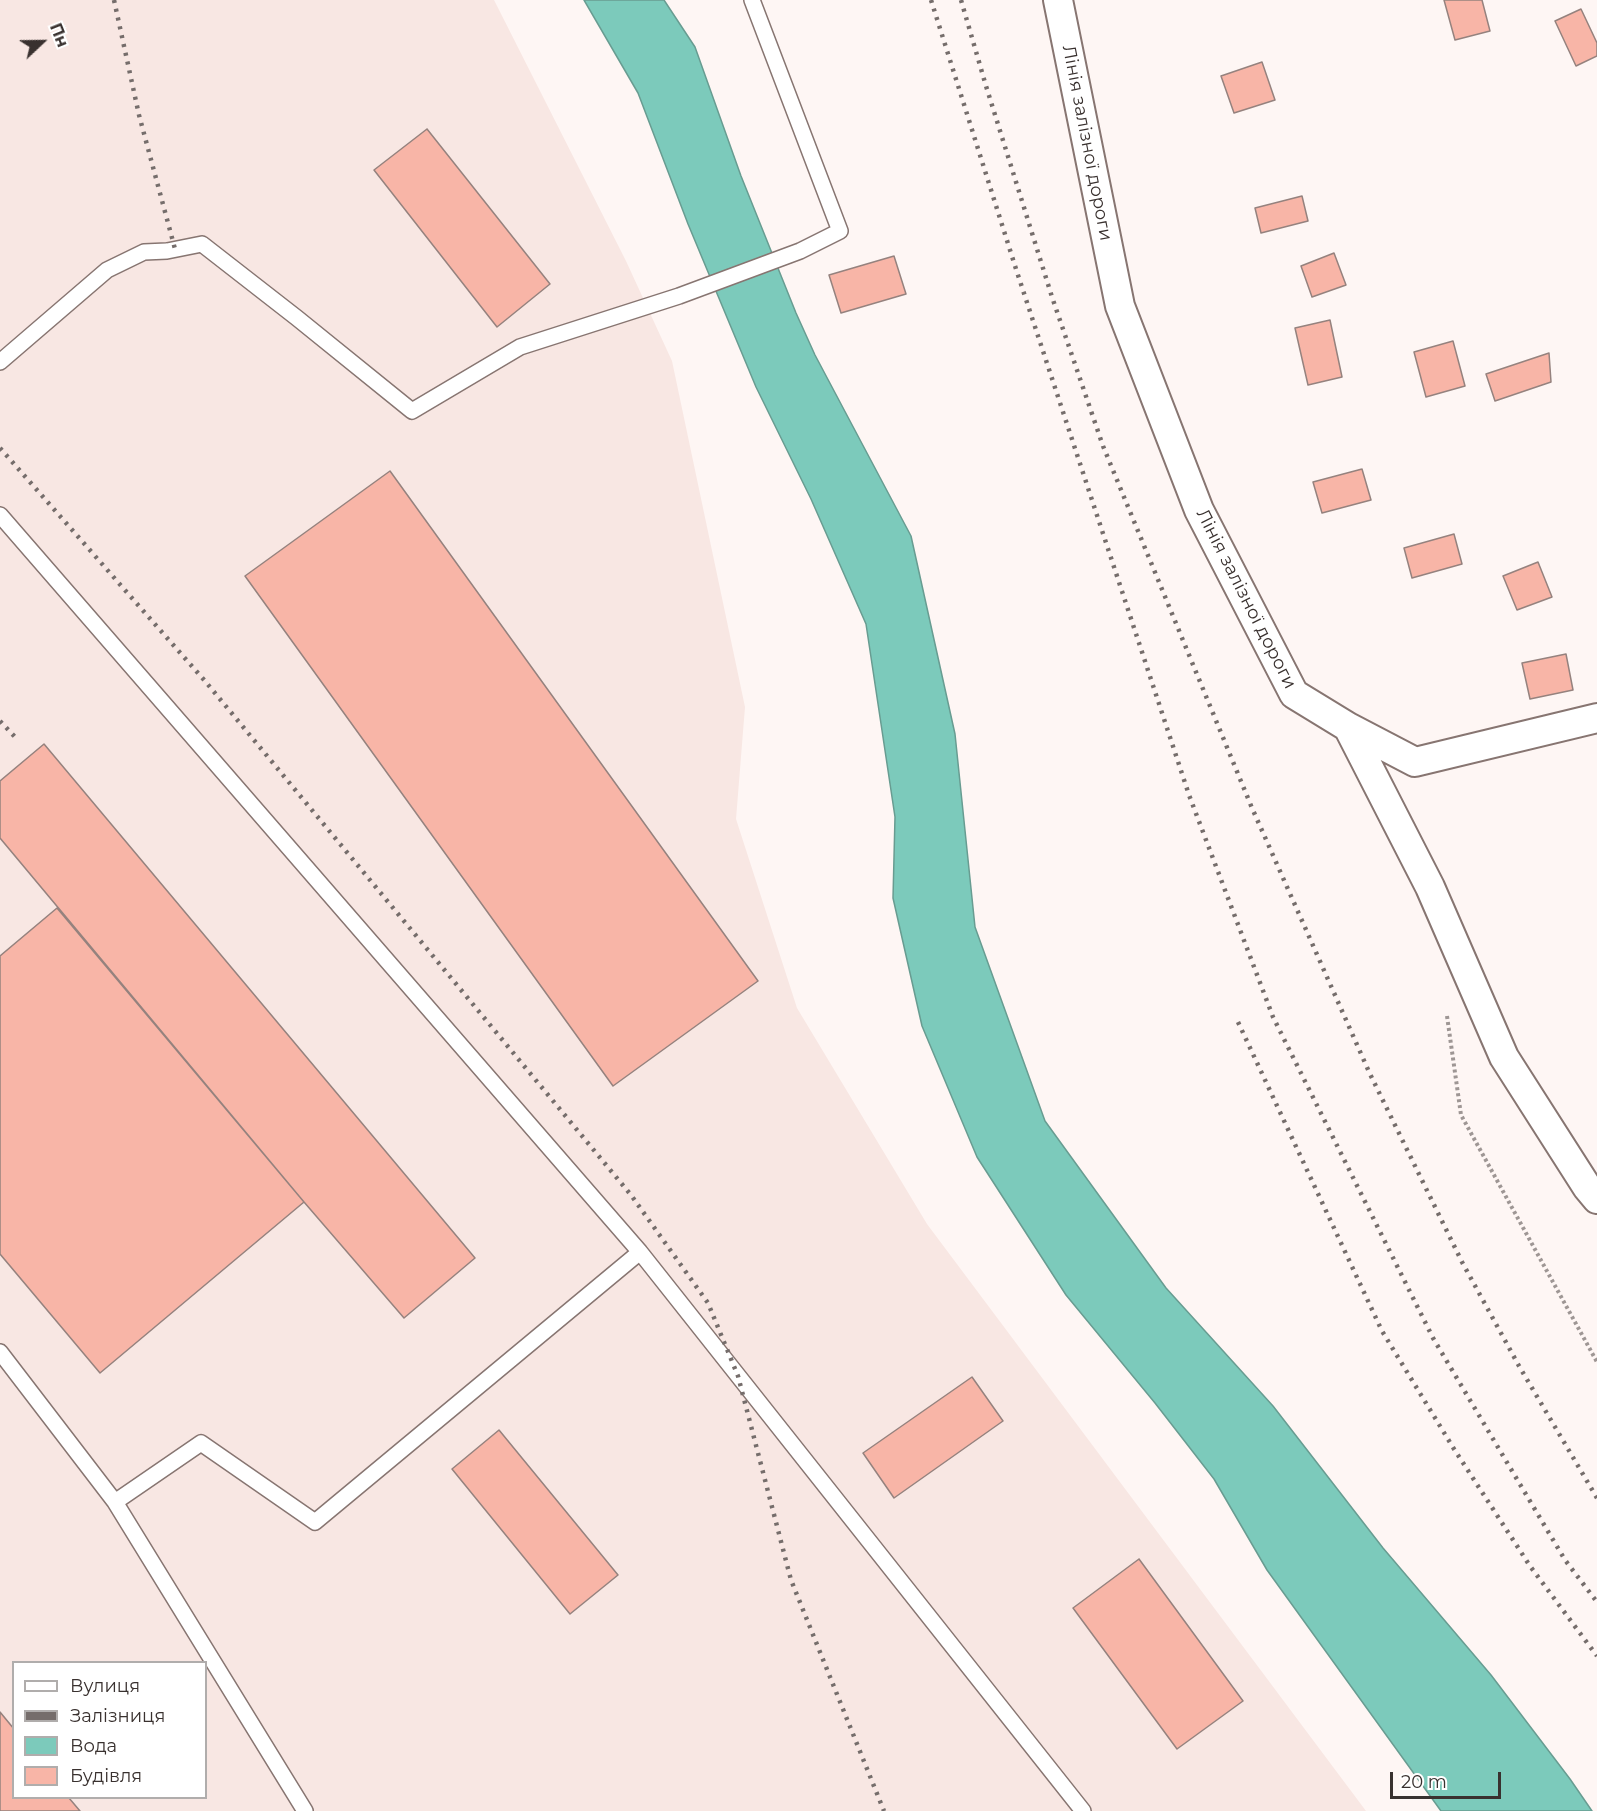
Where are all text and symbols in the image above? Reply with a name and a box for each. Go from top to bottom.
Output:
north arrow [12,12,72,72]
text: Пн [46,20,72,50]
street label: Лінія залізної дороги [1057,43,1117,243]
street label: Лінія залізної дороги [1191,506,1301,692]
legend [12,1661,207,1799]
text: Вулиця [70,1675,140,1697]
text: Залізниця [70,1705,165,1727]
text: Вода [70,1735,117,1757]
scale bar [1393,1760,1504,1798]
text: Будівля [70,1765,142,1787]
text: 20 m [1401,1771,1447,1793]

